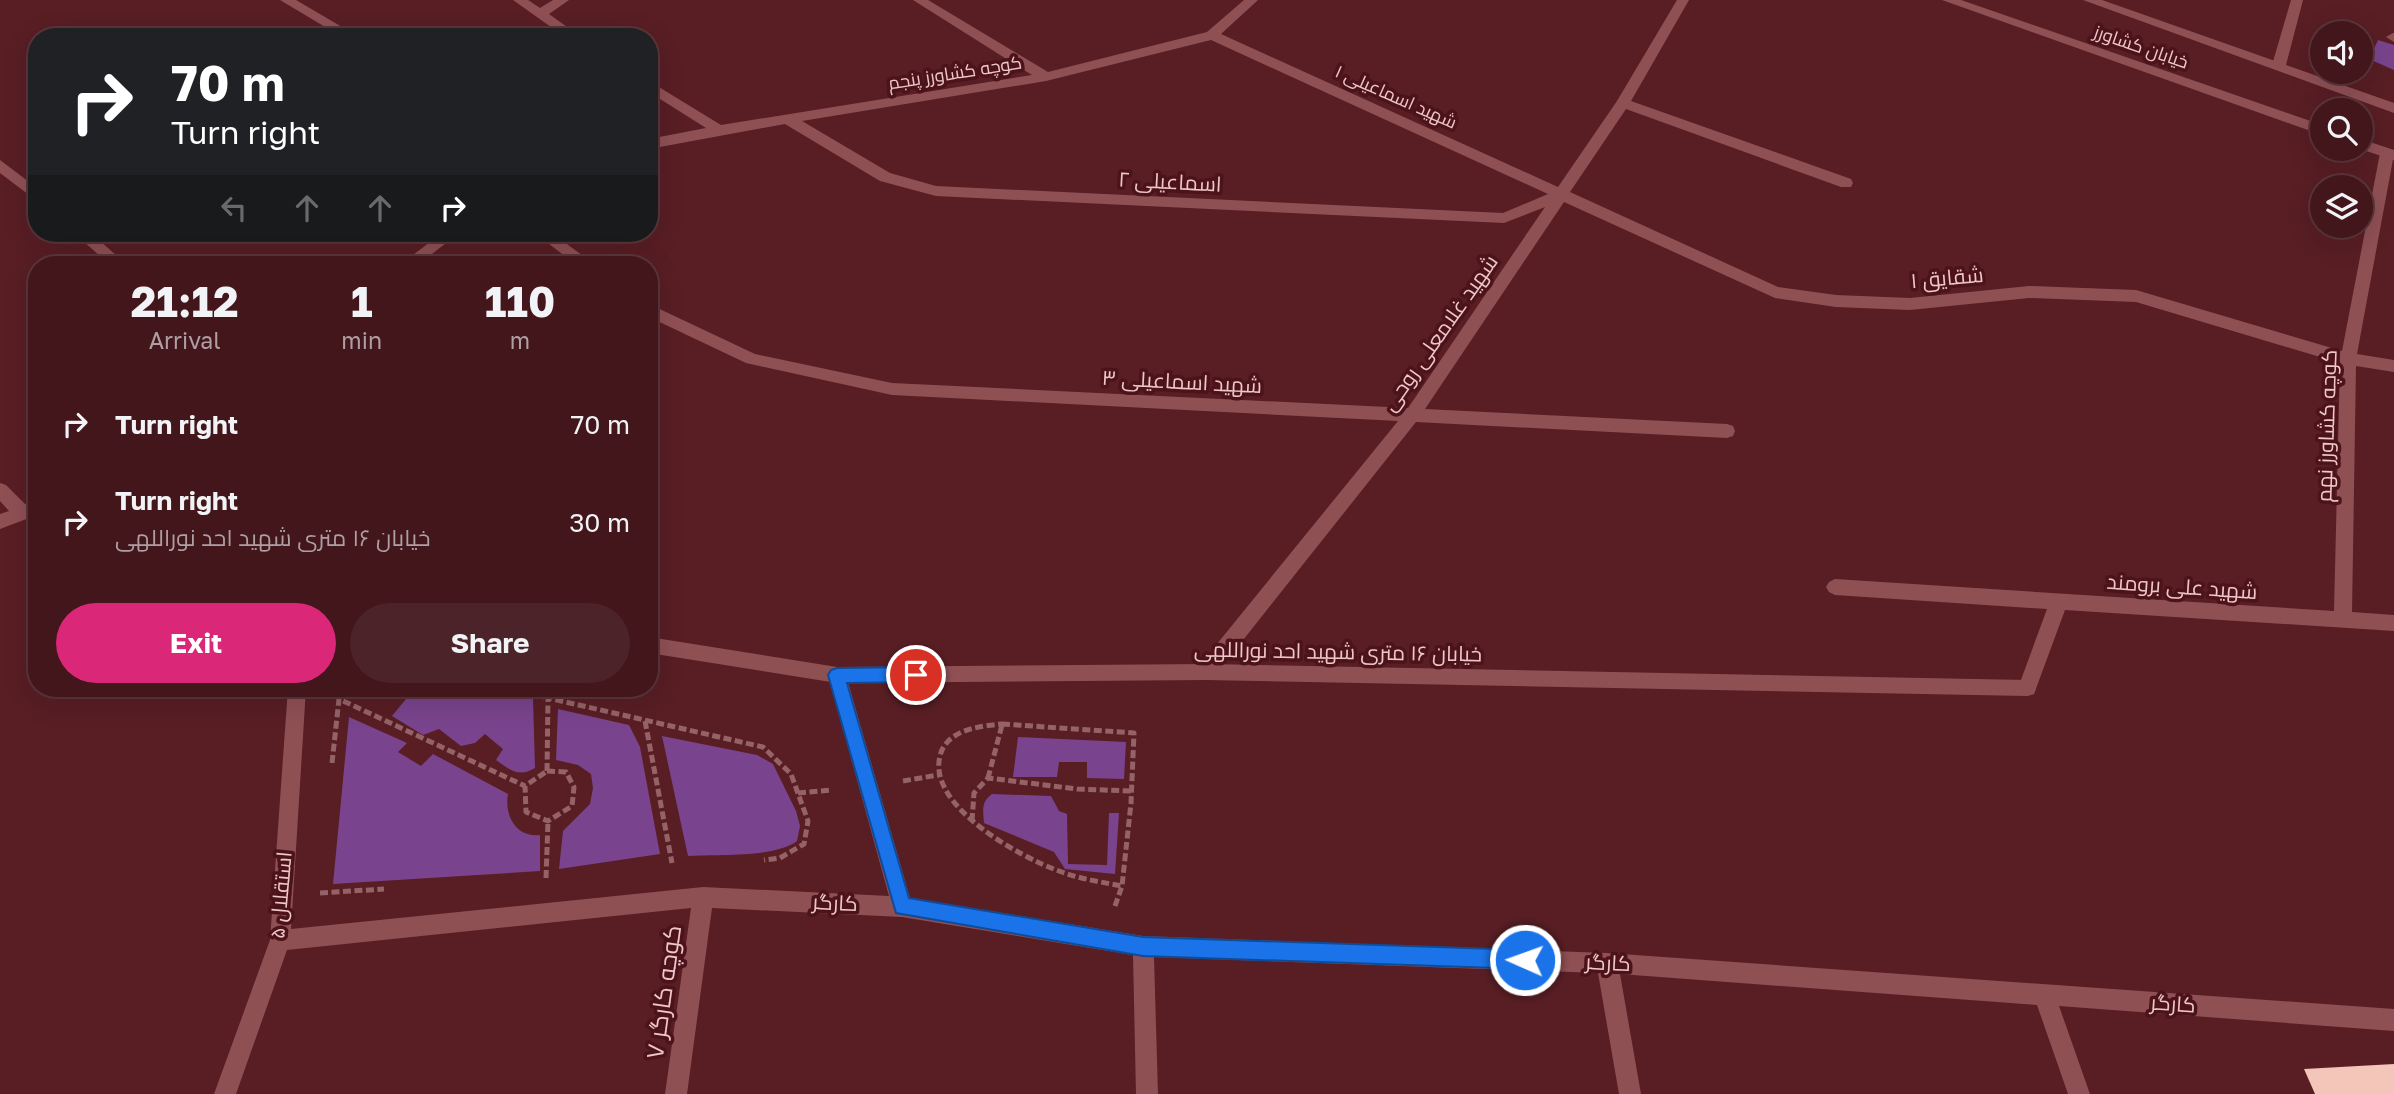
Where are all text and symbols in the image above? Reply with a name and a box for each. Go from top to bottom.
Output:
street label: خیابان کشاورز [2090,19,2191,73]
map controls [2310,21,2373,238]
button: sound [2310,21,2373,84]
street label: کوچه کشاورز پنجم [886,51,1024,95]
text: 70 m [171,53,285,112]
icon: right [56,56,147,147]
street label: شهید اسماعیلی ۱ [1332,59,1461,134]
button: search [2310,98,2373,161]
text: Turn right [171,113,320,151]
street label: اسماعیلی ۲ [1118,165,1222,198]
button: layers [2310,175,2373,238]
icon: left [215,189,253,227]
icon: ahead [288,189,326,227]
icon: ahead [361,189,399,227]
icon: right [434,189,472,227]
street label: شهید غلامعلی روحی [1376,249,1504,416]
street label: شقایق ۱ [1909,261,1985,294]
text: 21:12 [131,276,239,326]
text: 1 [351,276,373,326]
text: 110 [485,276,555,326]
text: Arrival [149,326,221,354]
text: min [341,326,382,354]
text: m [510,326,530,354]
street label: کوچه کشاورز نهم [2310,349,2344,503]
street label: شهید اسماعیلی ۳ [1101,364,1263,399]
icon: right [56,405,94,443]
text: Turn right [115,409,238,440]
text: 70 m [571,409,630,440]
text: Turn right [115,485,238,516]
icon: right [56,503,94,541]
text: 30 m [569,507,630,538]
text: خیابان ۱۶ متری شهید احد نوراللهی [115,523,431,551]
street label: شهید علی برومند [2106,568,2258,605]
button: Exit [56,603,336,683]
button: Share [350,603,630,683]
street label: خیابان ۱۶ متری شهید احد نوراللهی [1194,635,1482,668]
pin [886,645,946,705]
icon: arrive [897,656,935,694]
street label: استقلال ۵ [263,850,298,940]
street label: کارگر [811,888,858,916]
street label: کوچه کارگر ۷ [639,923,689,1061]
position arrow [1488,923,1562,997]
street label: کارگر [1584,948,1631,976]
street label: کارگر [2149,988,2197,1018]

